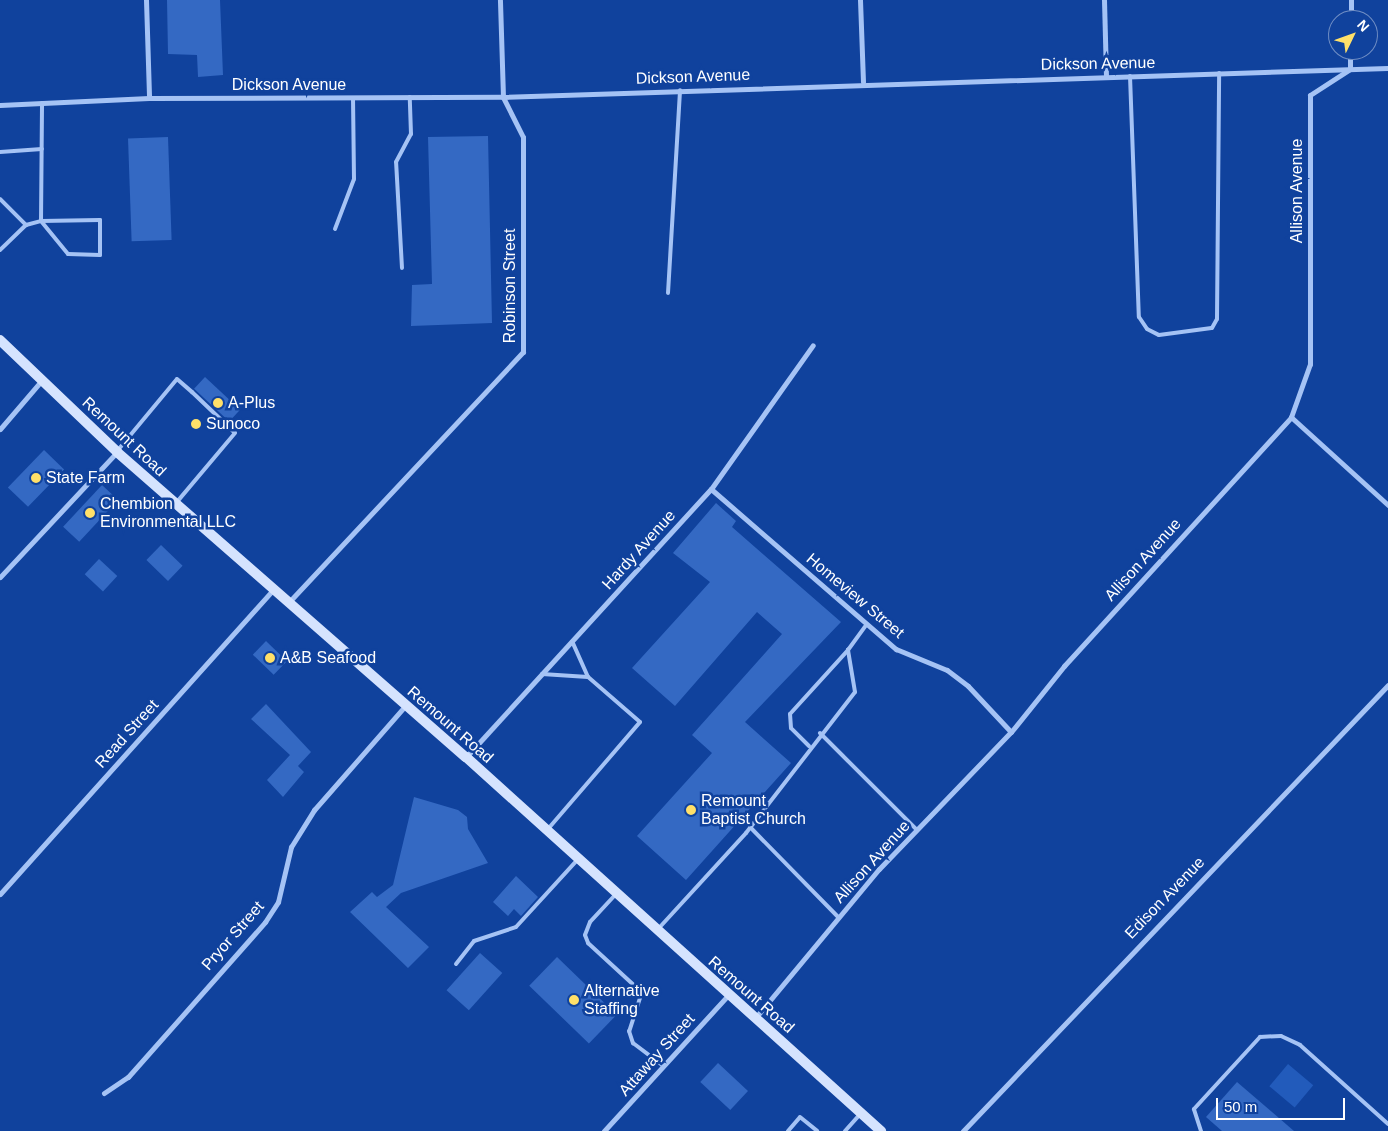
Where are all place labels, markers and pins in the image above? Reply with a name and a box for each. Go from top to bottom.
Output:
place label: A-Plus [228,393,275,413]
marker: A-Plus [212,397,224,409]
place label: Sunoco [206,414,260,434]
marker: Sunoco [190,418,202,430]
place label: State Farm [46,468,125,488]
marker: State Farm [30,472,42,484]
place label: Chembion Environmental LLC [100,494,236,532]
marker: Chembion Environmental LLC [84,507,96,519]
place label: A&B Seafood [280,648,376,668]
marker: A&B Seafood [264,652,276,664]
place label: Remount Baptist Church [701,791,806,829]
marker: Remount Baptist Church [685,804,697,816]
place label: Alternative Staffing [584,981,660,1019]
marker: Alternative Staffing [568,994,580,1006]

